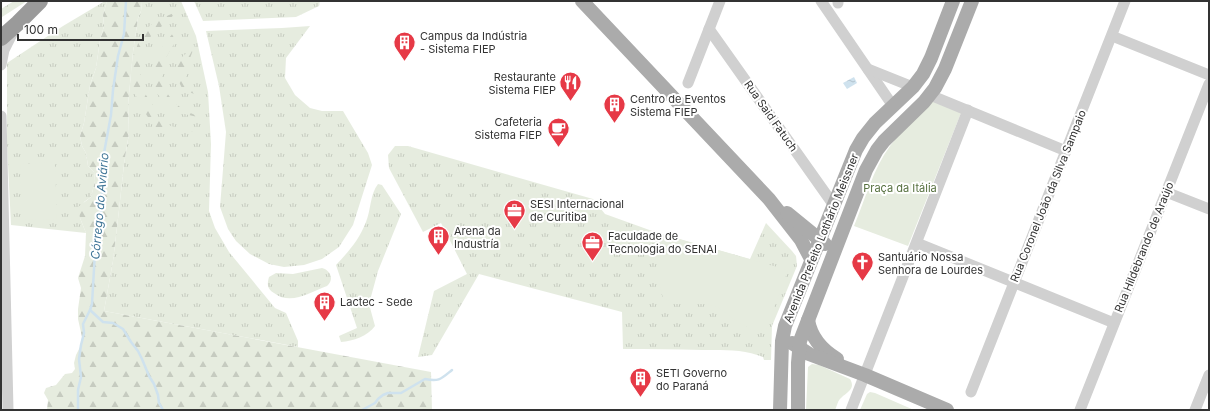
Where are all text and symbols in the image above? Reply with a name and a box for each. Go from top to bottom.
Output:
scale bar [18,16,143,42]
text: 100 m [24,22,58,37]
building icon: Campus da Indústria - Sistema FIEP [391,29,417,62]
place label: Campus da Indústria - Sistema FIEP [420,29,527,56]
place label: Restaurante Sistema FIEP [489,70,556,97]
restaurant icon: Restaurante Sistema FIEP [558,70,584,103]
street label: Rua Said Fatuch [741,78,801,154]
building icon: Centro de Eventos Sistema FIEP [601,92,627,125]
place label: Centro de Eventos Sistema FIEP [630,92,726,119]
street label: Rua Coronel João da Silva Sampaio [1007,107,1089,284]
place label: Cafeteria Sistema FIEP [475,115,542,142]
cafe icon: Cafeteria Sistema FIEP [545,115,571,148]
street label: Avenida Prefeito Lothário Meissner [781,151,861,325]
water label: Córrego do Aviário [87,152,112,260]
street label: Rua Hildebrando de Araújo [1111,179,1177,314]
park label: Praça da Itália [863,181,937,195]
office icon: SESI Internacional de Curitiba [502,197,528,230]
place label: SESI Internacional de Curitiba [530,197,624,224]
building icon: Arena da Industría [425,224,451,257]
place label: Arena da Industría [454,224,501,251]
office icon: Faculdade de Tecnologia do SENAI [579,229,605,262]
place label: Faculdade de Tecnologia do SENAI [608,229,717,256]
church icon: Santuário Nossa Senhora de Lourdes [850,250,876,283]
place label: Santuário Nossa Senhora de Lourdes [878,250,983,277]
building icon: Lactec - Sede [312,289,338,322]
place label: Lactec - Sede [340,295,413,309]
building icon: SETI Governo do Paraná [627,366,653,399]
place label: SETI Governo do Paraná [656,366,728,393]

